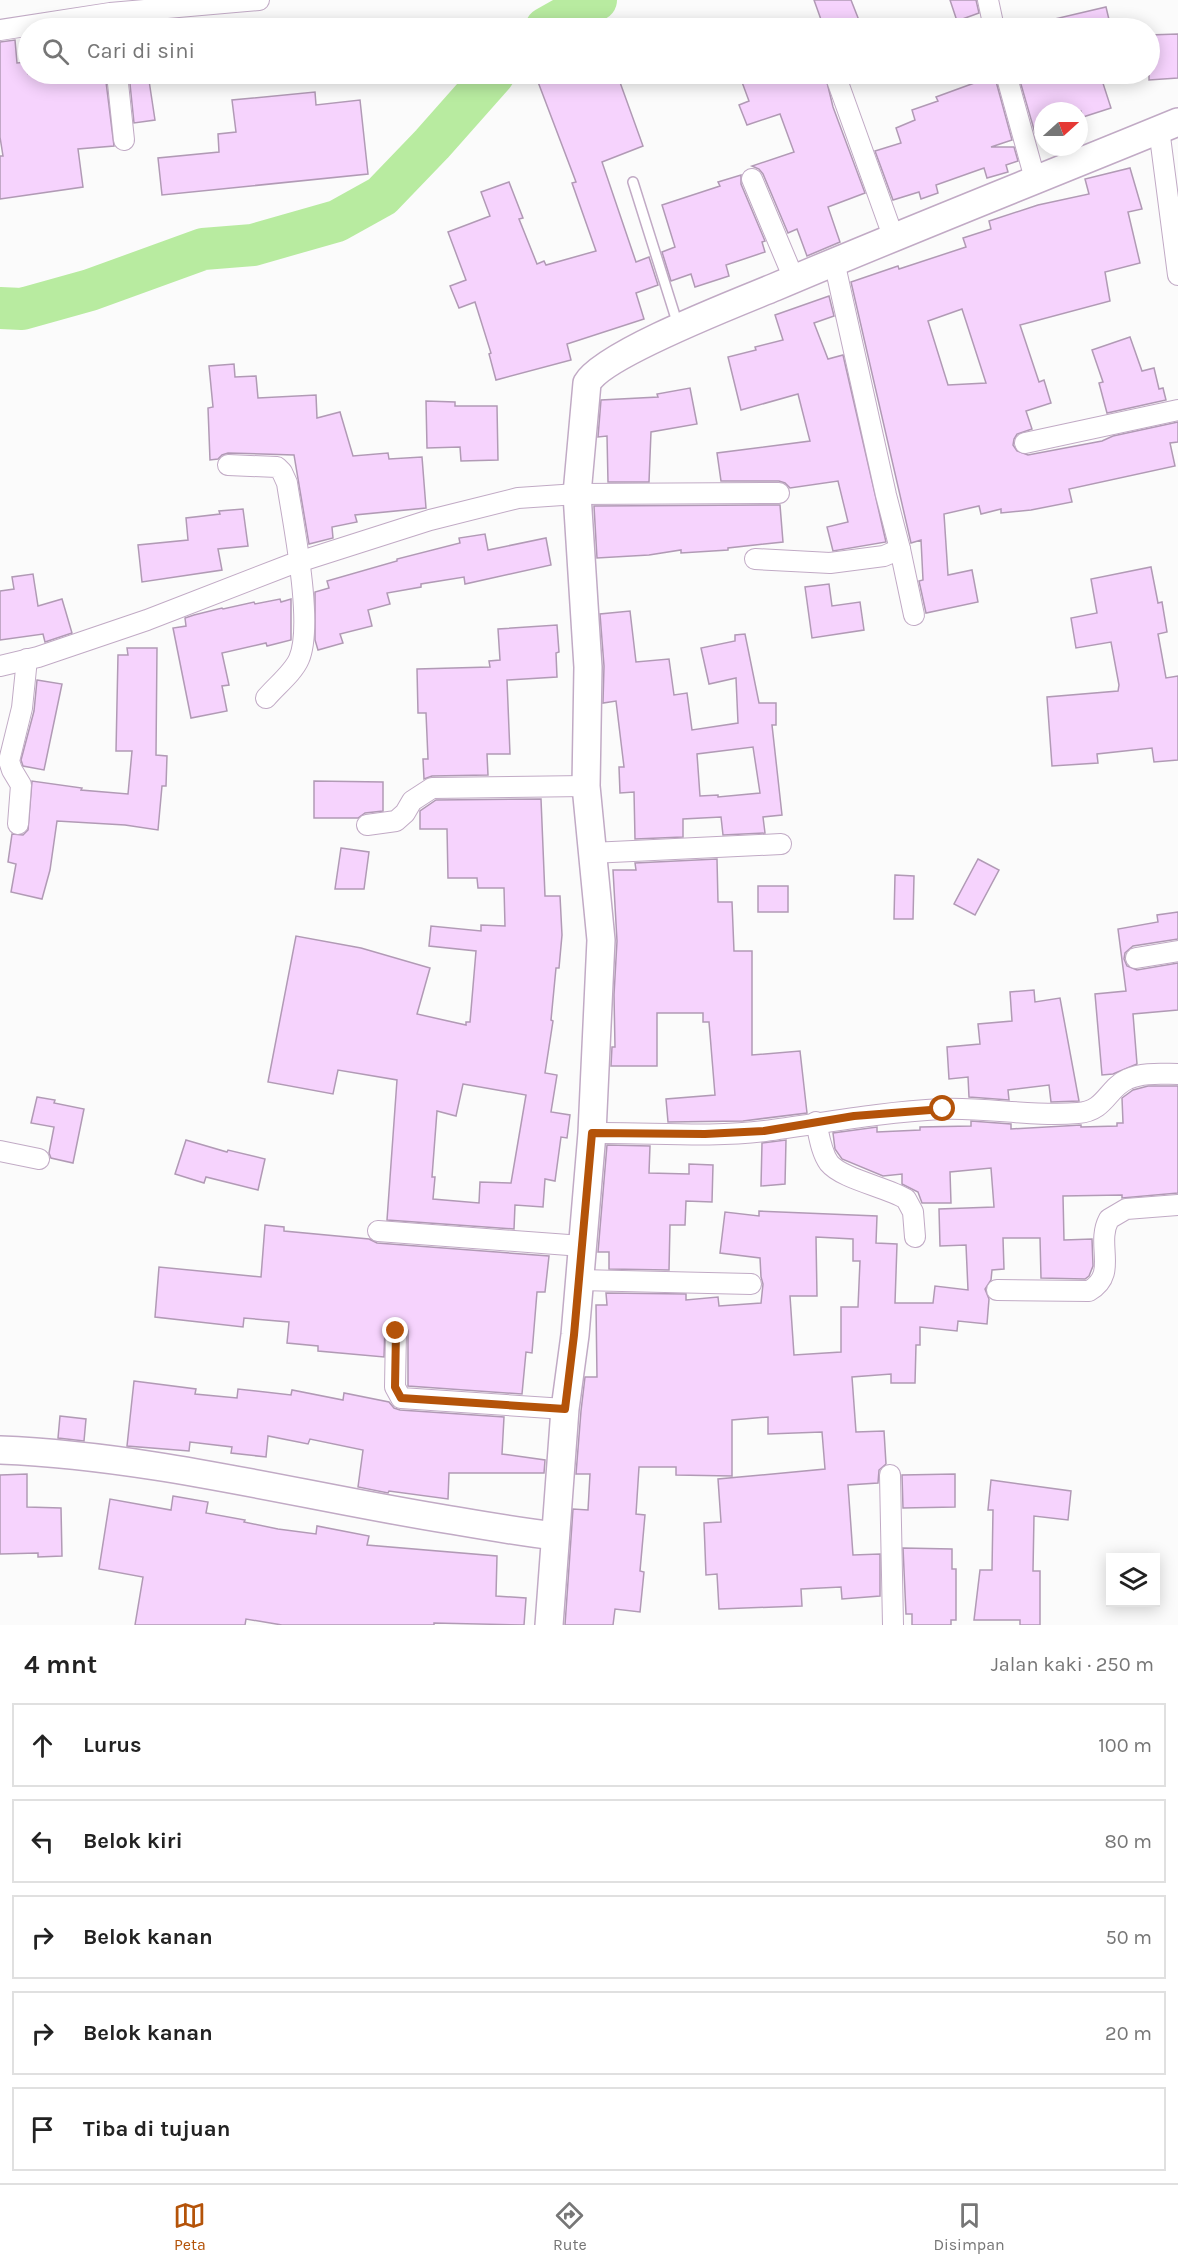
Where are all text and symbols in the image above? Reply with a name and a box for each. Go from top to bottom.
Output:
search box [18,18,1160,84]
icon: search [39,35,72,68]
text: Cari di sini [87,38,195,64]
north arrow [1034,102,1088,156]
route start [929,1095,955,1121]
route end [382,1317,408,1343]
map controls [1106,1553,1160,1607]
button: layers [1106,1553,1160,1607]
text: 4 mnt [24,1649,97,1680]
text: Jalan kaki · 250 m [991,1653,1154,1676]
icon: ahead [26,1729,59,1762]
text: Lurus [83,1732,142,1758]
text: 100 m [1098,1734,1152,1757]
icon: left [26,1825,59,1858]
text: Belok kiri [83,1828,183,1854]
text: 80 m [1104,1830,1152,1853]
icon: right [26,1921,59,1954]
text: Belok kanan [83,1924,213,1950]
text: 50 m [1105,1926,1152,1949]
icon: right [26,2017,59,2050]
text: Belok kanan [83,2020,213,2046]
text: 20 m [1105,2022,1152,2045]
icon: arrive [26,2113,59,2146]
text: Tiba di tujuan [83,2116,230,2142]
tab: Peta [173,2199,206,2254]
tab: Rute [553,2199,587,2254]
tab: Disimpan [933,2199,1005,2254]

